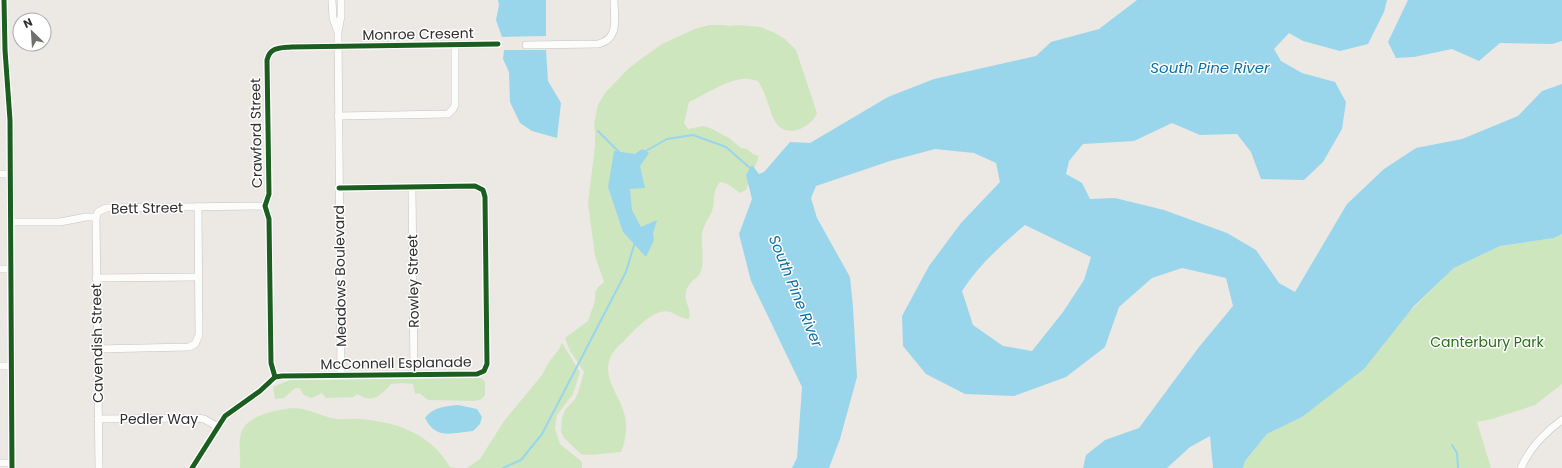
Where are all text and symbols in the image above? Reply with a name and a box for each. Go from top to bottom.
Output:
north arrow [12,12,52,52]
text: N [21,14,35,32]
street label: Monroe Cresent [362,23,474,45]
water label: South Pine River [1150,57,1270,78]
street label: Crawford Street [245,78,267,188]
street label: Bett Street [111,197,183,219]
street label: Meadows Boulevard [329,205,351,347]
water label: South Pine River [764,232,828,351]
street label: Rowley Street [402,234,424,328]
street label: Cavendish Street [86,283,108,403]
park label: Canterbury Park [1430,332,1545,352]
street label: McConnell Esplanade [320,352,472,374]
street label: Pedler Way [120,409,198,429]

